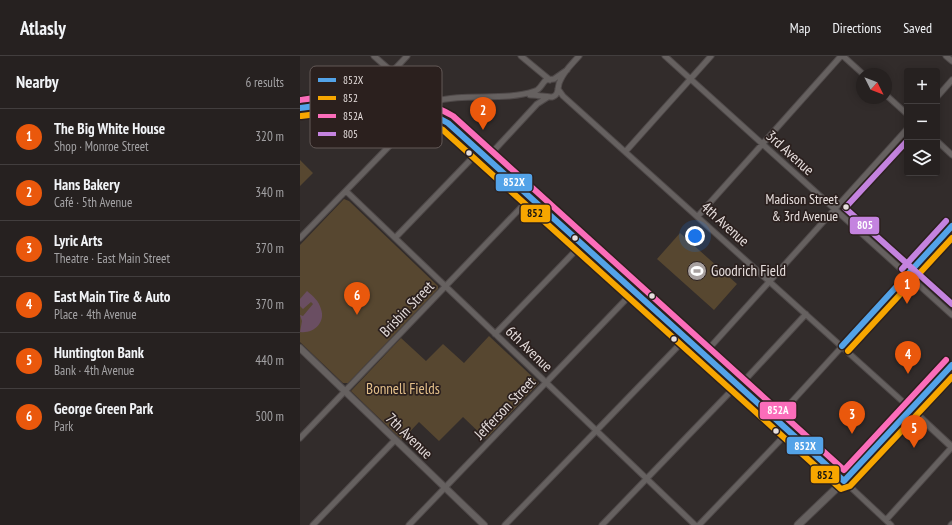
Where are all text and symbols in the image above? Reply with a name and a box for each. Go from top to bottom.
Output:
text: Atlasly [20,16,66,40]
text: Map [790,19,810,37]
text: Directions [832,19,881,37]
text: Saved [903,19,932,37]
legend [310,66,442,148]
north arrow [856,68,892,104]
map controls [904,68,940,176]
button: + [904,68,940,104]
text: Nearby [16,71,59,93]
text: 852X [343,73,364,87]
text: 6 results [245,74,284,91]
text: 852 [343,91,358,105]
pin: 2 [470,97,496,130]
button: − [904,104,940,140]
text: 852A [343,109,364,123]
text: The Big White House [54,119,165,138]
street label: 3rd Avenue [762,126,818,179]
text: 805 [343,127,358,141]
text: 1 [26,128,32,145]
text: 320 m [255,128,284,145]
text: Shop · Monroe Street [54,138,149,155]
button: layers [904,140,940,176]
unlabelled marker [464,148,474,158]
line badge: 852X [495,173,533,192]
text: Hans Bakery [54,175,120,194]
text: 852X [503,175,525,189]
text: 2 [26,184,32,201]
text: 340 m [255,184,284,201]
place label: Madison Street & 3rd Avenue [766,190,838,225]
text: Café · 5th Avenue [54,194,132,211]
street label: 4th Avenue [697,197,753,250]
marker: Madison Street & 3rd Avenue [841,202,851,212]
line badge: 852 [520,204,551,223]
text: 852 [527,206,543,220]
line badge: 805 [849,216,880,235]
text: 805 [857,218,873,232]
your location [685,226,705,246]
text: Lyric Arts [54,231,103,250]
unlabelled marker [570,233,580,243]
text: 3 [26,240,32,257]
text: 370 m [255,240,284,257]
text: Theatre · East Main Street [54,250,170,267]
sports icon: Goodrich Field [686,260,708,282]
place label: Goodrich Field [711,261,786,280]
pin: 1 [894,271,920,304]
street label: Brisbin Street [375,277,438,340]
pin: 6 [344,282,370,315]
text: East Main Tire & Auto [54,287,170,306]
unlabelled marker [647,291,657,301]
text: 4 [26,296,32,313]
text: 370 m [255,296,284,313]
text: Place · 4th Avenue [54,306,137,323]
street label: 6th Avenue [502,322,557,376]
unlabelled marker [669,334,679,344]
pin: 4 [895,341,921,374]
text: Huntington Bank [54,343,144,362]
text: 5 [26,352,32,369]
text: 440 m [255,352,284,369]
text: Bank · 4th Avenue [54,362,134,379]
street label: Jefferson Street [469,372,539,444]
park label: Bonnell Fields [366,379,440,398]
text: George Green Park [54,399,153,418]
line badge: 852A [759,401,797,420]
pin: 3 [839,401,865,434]
text: 852A [767,403,789,417]
text: 6 [26,408,32,425]
text: 500 m [255,408,284,425]
street label: 7th Avenue [382,409,437,463]
pin: 5 [901,415,927,448]
text: Park [54,418,73,435]
unlabelled marker [771,426,781,436]
line badge: 852X [786,436,824,455]
text: 852X [794,439,816,453]
line badge: 852 [810,465,840,484]
text: 852 [817,468,833,482]

